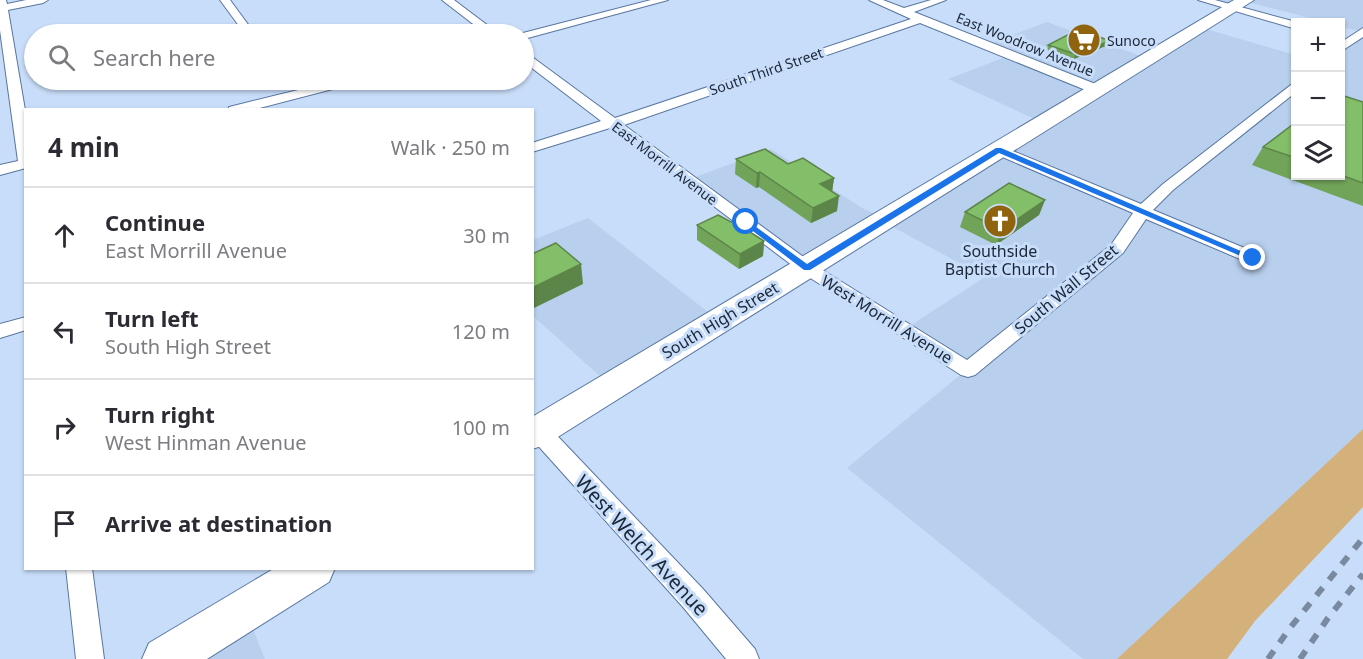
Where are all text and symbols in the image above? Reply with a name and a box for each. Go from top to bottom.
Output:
street label: East Woodrow Avenue [953,8,1097,80]
map controls [1291,18,1345,180]
button: + [1291,18,1345,72]
supermarket icon: Sunoco [1066,22,1102,58]
search box [24,24,534,90]
place label: Sunoco [1107,31,1156,50]
icon: search [45,41,78,74]
text: Search here [93,42,215,72]
street label: South Third Street [707,43,825,99]
button: − [1291,72,1345,126]
street label: East Morrill Avenue [608,117,722,209]
button: layers [1291,126,1345,180]
text: 4 min [48,129,120,165]
text: Walk · 250 m [391,134,510,161]
church icon: Southside Baptist Church [982,203,1018,239]
text: Continue [105,207,205,237]
route start [732,208,758,234]
icon: ahead [48,219,81,252]
text: 30 m [463,222,510,249]
text: East Morrill Avenue [105,237,287,264]
street label: South Wall Street [1010,239,1123,339]
place label: Southside Baptist Church [945,240,1055,280]
route end [1239,244,1265,270]
street label: West Morrill Avenue [817,270,957,368]
street label: South High Street [657,276,783,364]
text: Turn left [105,303,199,333]
icon: left [48,315,81,348]
text: 120 m [452,318,510,345]
text: South High Street [105,333,271,360]
text: Turn right [105,399,215,429]
icon: right [48,411,81,444]
text: 100 m [452,414,510,441]
text: West Hinman Avenue [105,429,307,456]
street label: West Welch Avenue [570,469,714,621]
icon: arrive [48,507,81,540]
text: Arrive at destination [105,508,332,538]

